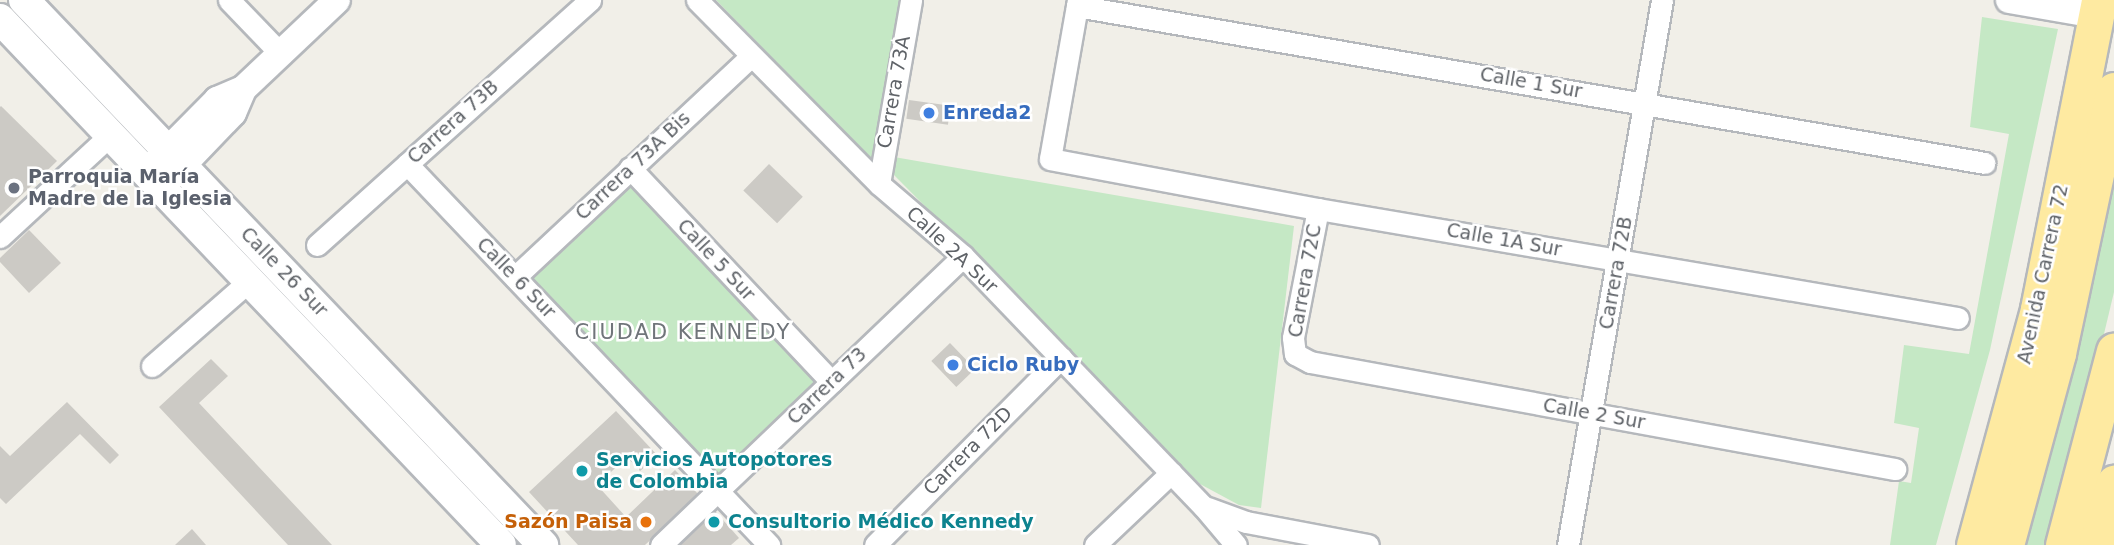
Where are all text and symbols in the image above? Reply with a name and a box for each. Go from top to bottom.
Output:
street label: Carrera 73A [873,34,915,150]
street label: Calle 1 Sur [1478,63,1584,103]
street label: Carrera 73B [403,75,503,169]
place label: Enreda2 [943,102,1031,124]
marker: Enreda2 [921,105,937,121]
street label: Carrera 73A Bis [571,107,695,225]
place label: Parroquia María Madre de la Iglesia [28,166,232,210]
marker: Parroquia María Madre de la Iglesia [6,180,22,196]
street label: Avenida Carrera 72 [2013,182,2073,366]
street label: Calle 2A Sur [902,202,1002,298]
street label: Calle 5 Sur [672,214,760,306]
street label: Carrera 72B [1595,215,1637,331]
street label: Calle 1A Sur [1445,219,1563,261]
street label: Calle 26 Sur [236,223,332,321]
street label: Carrera 72C [1284,223,1326,339]
street label: Calle 6 Sur [472,233,560,323]
district label: CIUDAD KENNEDY [576,319,790,345]
street label: Carrera 73 [783,343,871,429]
place label: Ciclo Ruby [967,354,1079,376]
marker: Ciclo Ruby [945,357,961,373]
street label: Calle 2 Sur [1541,394,1647,434]
street label: Carrera 72D [919,402,1017,500]
place label: Servicios Autopotores de Colombia [596,449,832,493]
marker: Servicios Autopotores de Colombia [574,463,590,479]
place label: Sazón Paisa [504,511,632,533]
place label: Consultorio Médico Kennedy [728,511,1034,533]
marker: Sazón Paisa [638,514,654,530]
marker: Consultorio Médico Kennedy [706,514,722,530]

